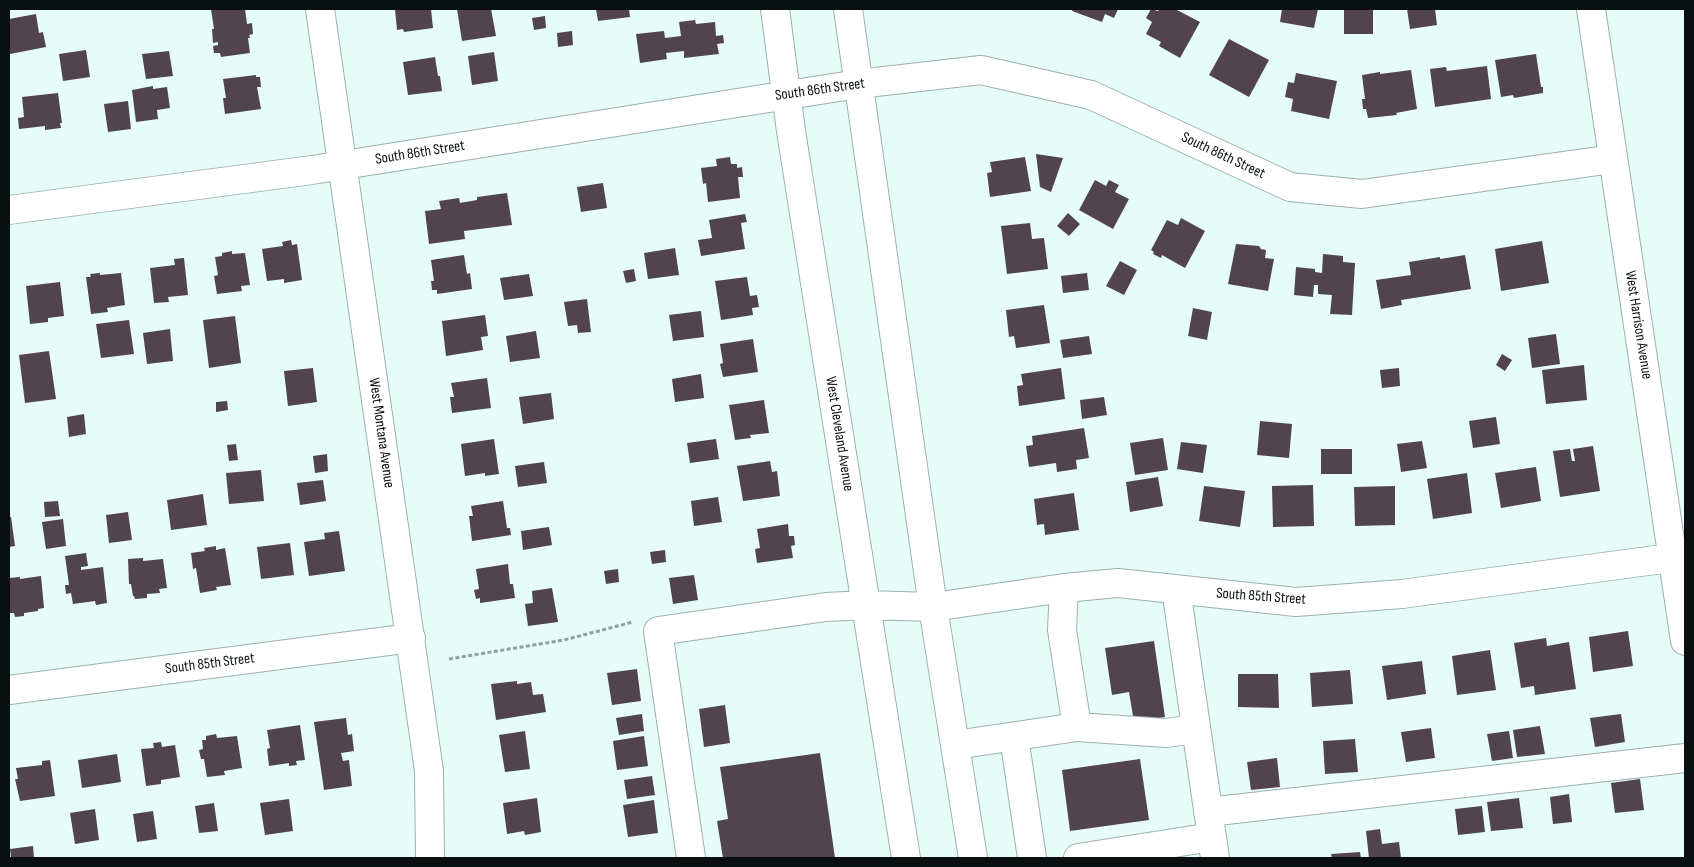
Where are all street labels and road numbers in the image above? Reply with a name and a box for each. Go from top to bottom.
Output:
street label: South 86th Street [774,75,866,105]
street label: South 86th Street [1178,129,1268,183]
street label: South 86th Street [374,137,466,169]
street label: West Harrison Avenue [1621,269,1655,381]
street label: West Cleveland Avenue [821,375,857,493]
street label: West Montana Avenue [364,377,398,489]
street label: South 85th Street [1216,585,1306,609]
street label: South 85th Street [164,650,256,678]

